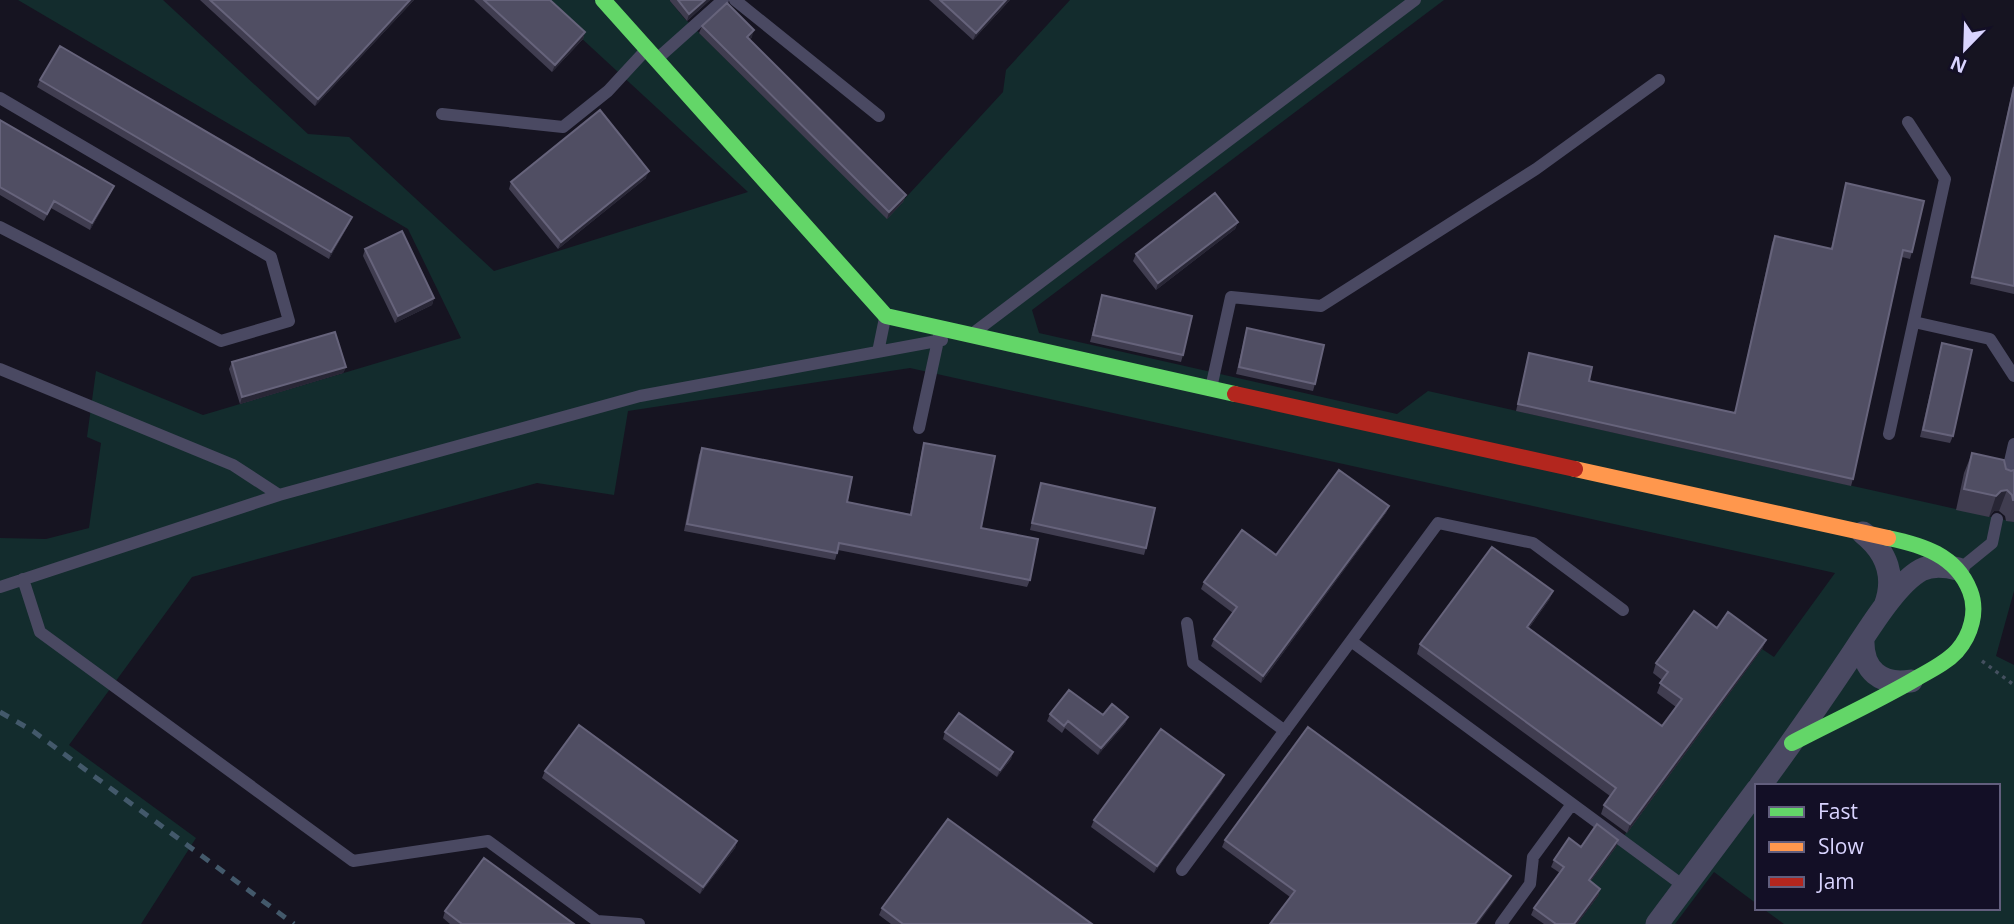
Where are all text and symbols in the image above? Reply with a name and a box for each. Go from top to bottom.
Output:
north arrow [1930,14,2000,84]
text: N [1946,50,1971,80]
legend [1755,784,2000,910]
text: Fast [1818,797,1858,825]
text: Slow [1818,832,1864,860]
text: Jam [1816,867,1855,895]

